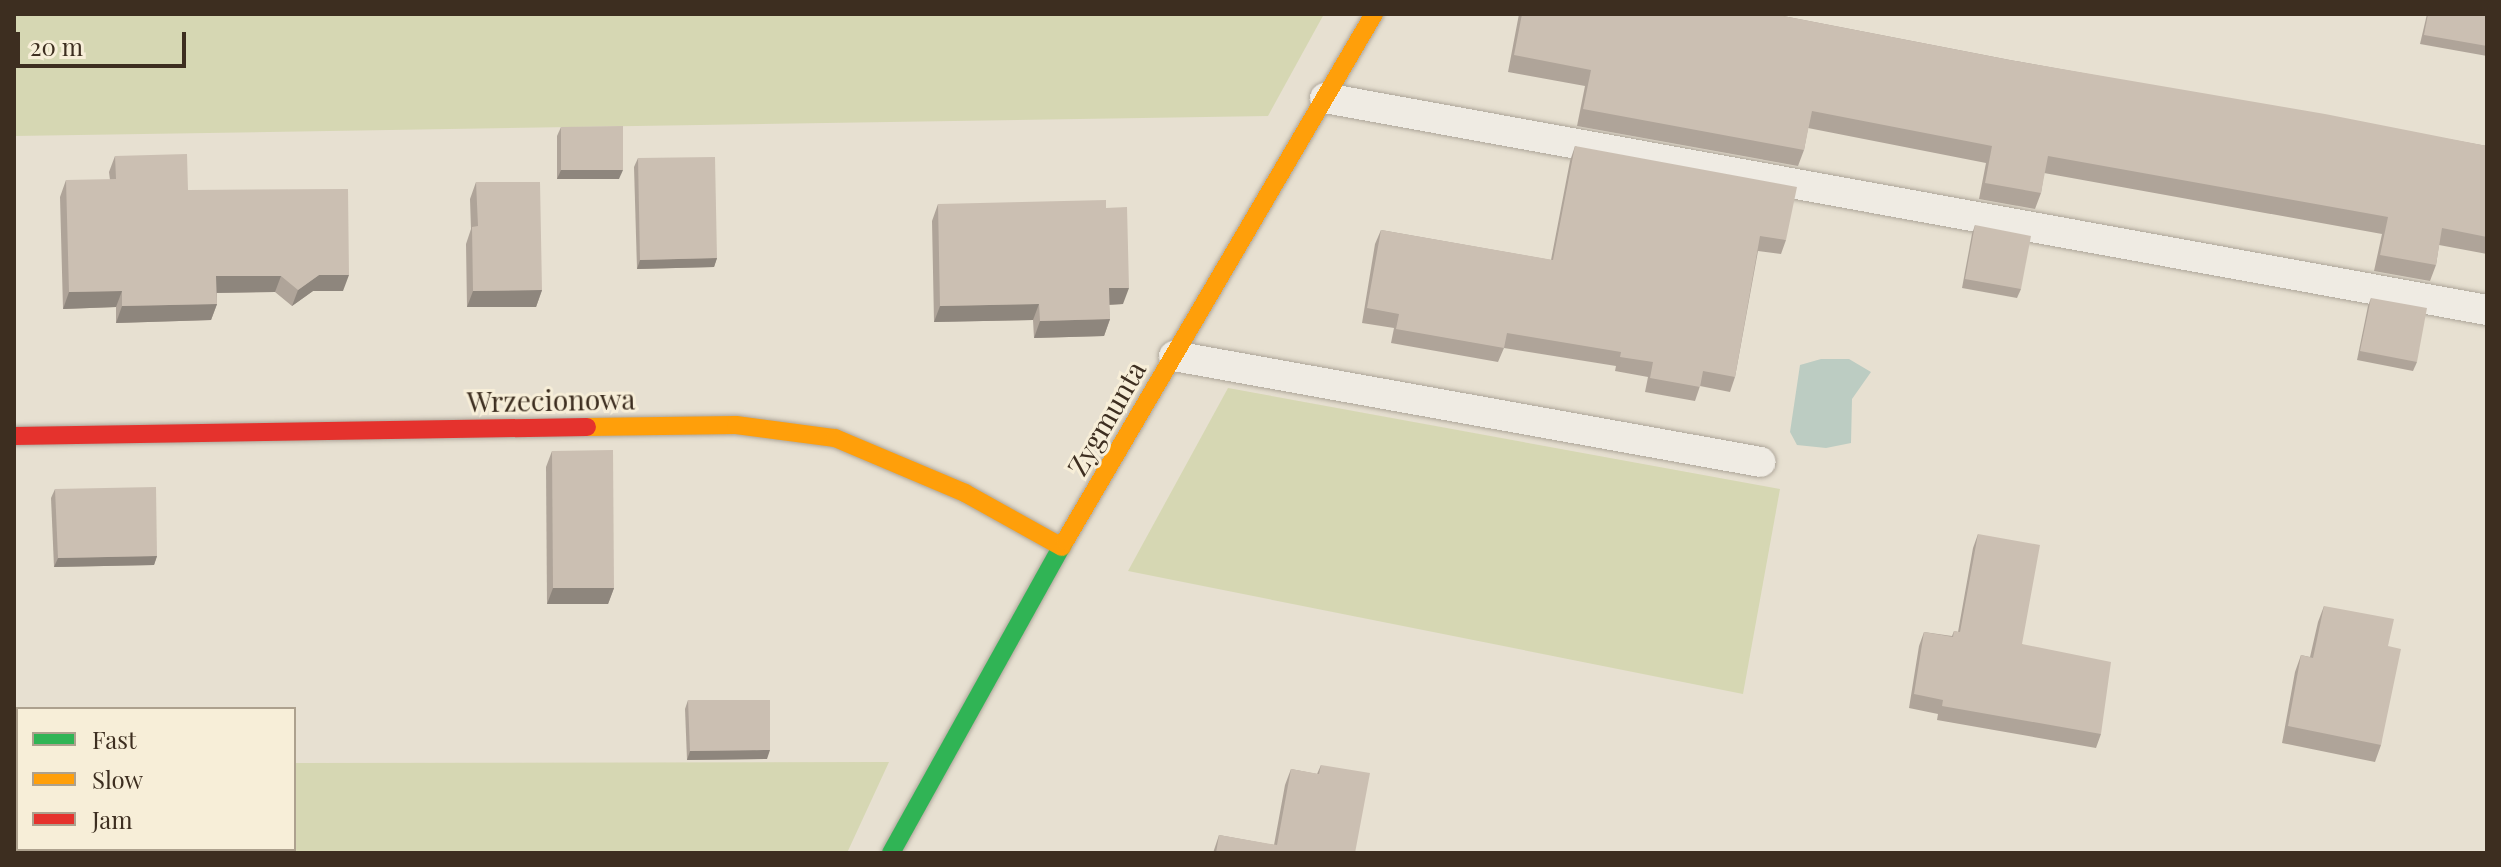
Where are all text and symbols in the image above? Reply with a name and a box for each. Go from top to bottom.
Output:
scale bar [20,16,190,66]
text: 20 m [30,30,83,62]
street label: Zygmunta [1060,355,1152,481]
street label: Wrzecionowa [467,382,635,418]
legend [16,707,296,851]
text: Fast [92,723,137,755]
text: Slow [92,763,143,795]
text: Jam [92,803,133,835]

